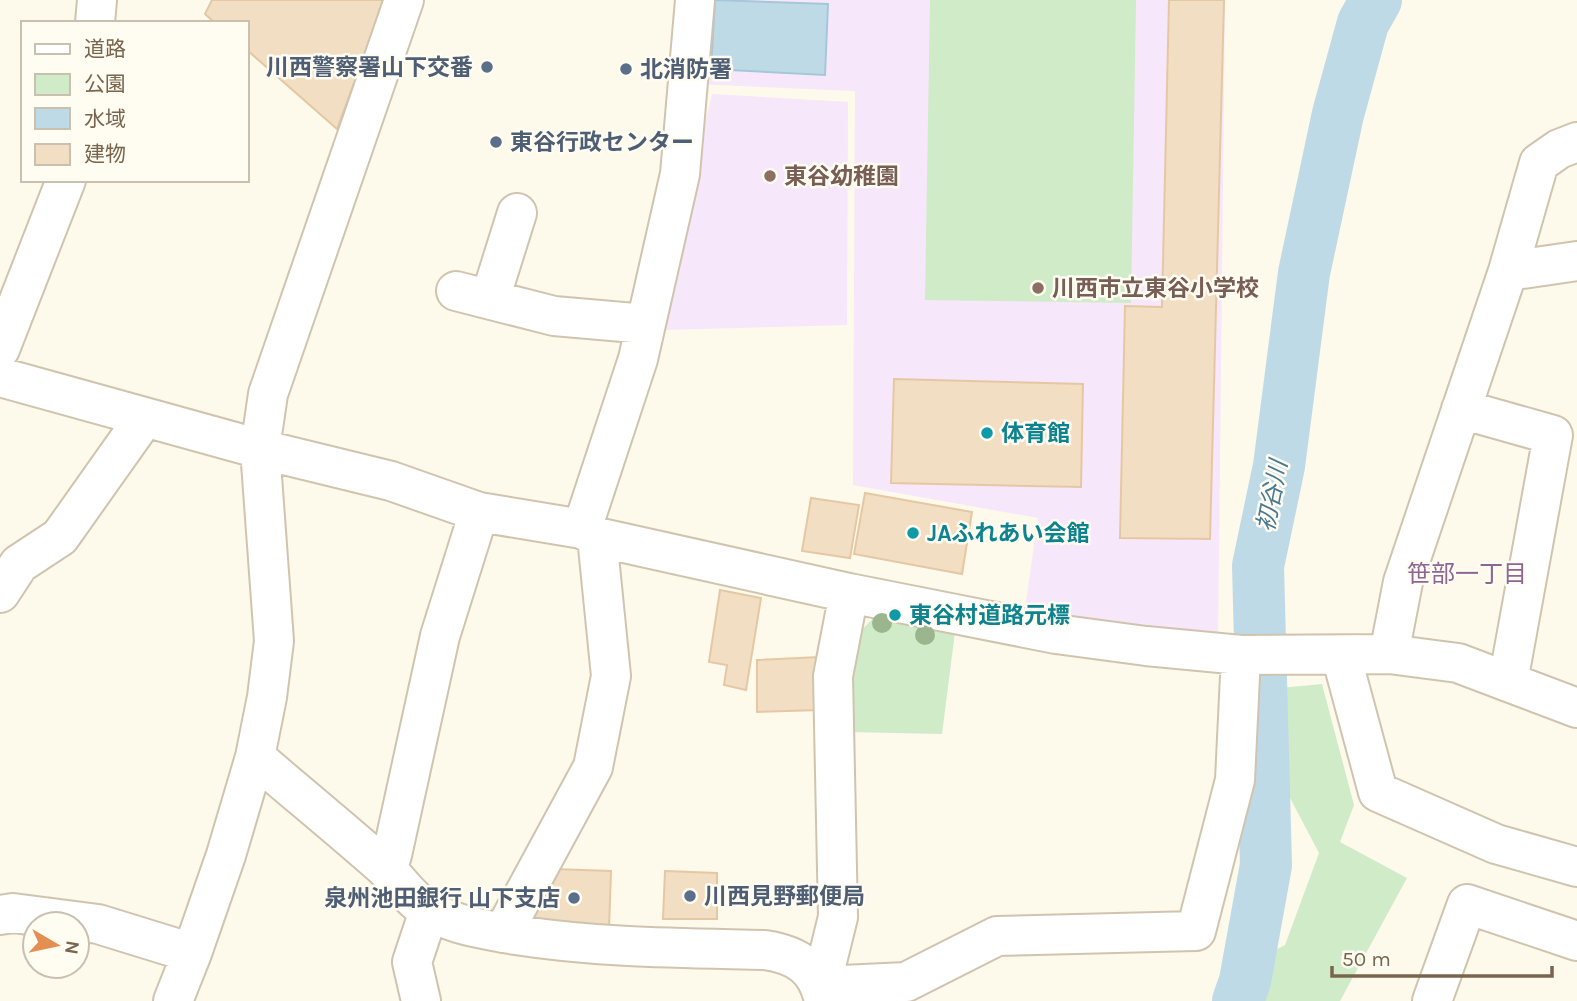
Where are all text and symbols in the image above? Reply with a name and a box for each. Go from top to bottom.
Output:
legend [21,21,248,182]
text: 道路 [84,37,126,61]
place label: 川西警察署山下交番 [266,54,473,81]
place label: 北消防署 [640,56,732,83]
marker: 川西警察署山下交番 [479,59,495,75]
marker: 北消防署 [618,61,634,77]
text: 公園 [84,72,126,96]
text: 水域 [84,107,126,131]
place label: 東谷行政センター [510,129,694,156]
marker: 東谷行政センター [488,134,504,150]
text: 建物 [84,142,126,166]
place label: 東谷幼稚園 [784,163,899,190]
marker: 東谷幼稚園 [762,168,778,184]
place label: 川西市立東谷小学校 [1052,275,1259,302]
marker: 川西市立東谷小学校 [1030,280,1046,296]
place label: 体育館 [1001,420,1070,447]
marker: 体育館 [979,425,995,441]
water label: 初谷川 [1251,455,1293,534]
place label: JAふれあい会館 [927,520,1090,547]
marker: JAふれあい会館 [905,525,921,541]
district label: 笹部一丁目 [1407,560,1527,588]
place label: 東谷村道路元標 [909,602,1070,629]
marker: 東谷村道路元標 [887,607,903,623]
place label: 川西見野郵便局 [704,883,865,910]
place label: 泉州池田銀行 山下支店 [324,885,560,912]
marker: 川西見野郵便局 [682,888,698,904]
marker: 泉州池田銀行 山下支店 [566,890,582,906]
north arrow [21,910,91,980]
scale bar [1332,934,1552,978]
text: N [60,939,84,956]
text: 50 m [1342,947,1391,971]

